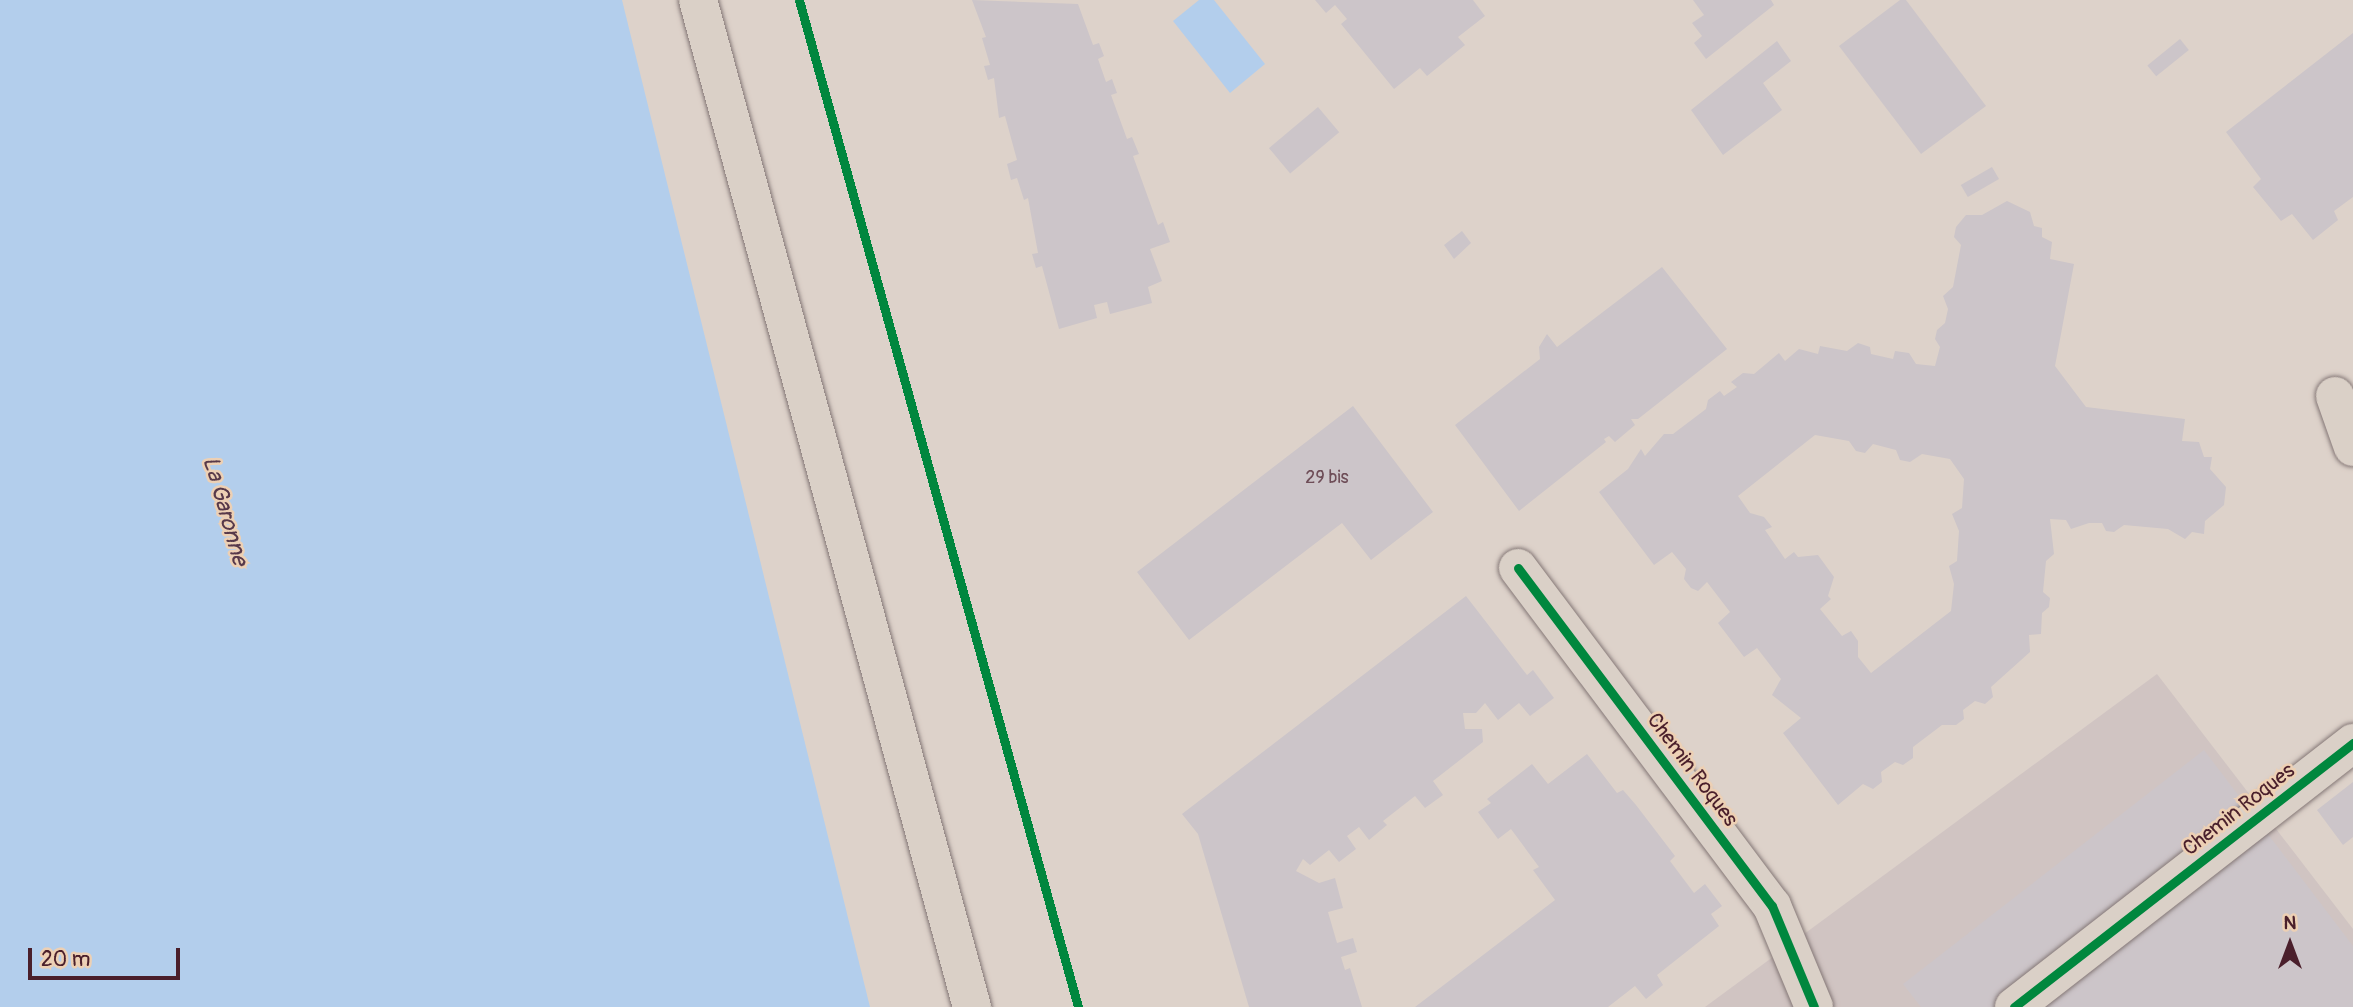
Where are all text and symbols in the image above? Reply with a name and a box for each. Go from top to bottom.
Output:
water label: La Garonne [196,453,254,569]
house number: 29 bis [1305,467,1349,489]
street label: Chemin Roques [1641,708,1743,832]
street label: Chemin Roques [2178,758,2300,862]
north arrow [2255,909,2325,979]
text: N [2284,911,2296,935]
scale bar [32,934,184,978]
text: 20 m [41,946,90,973]

